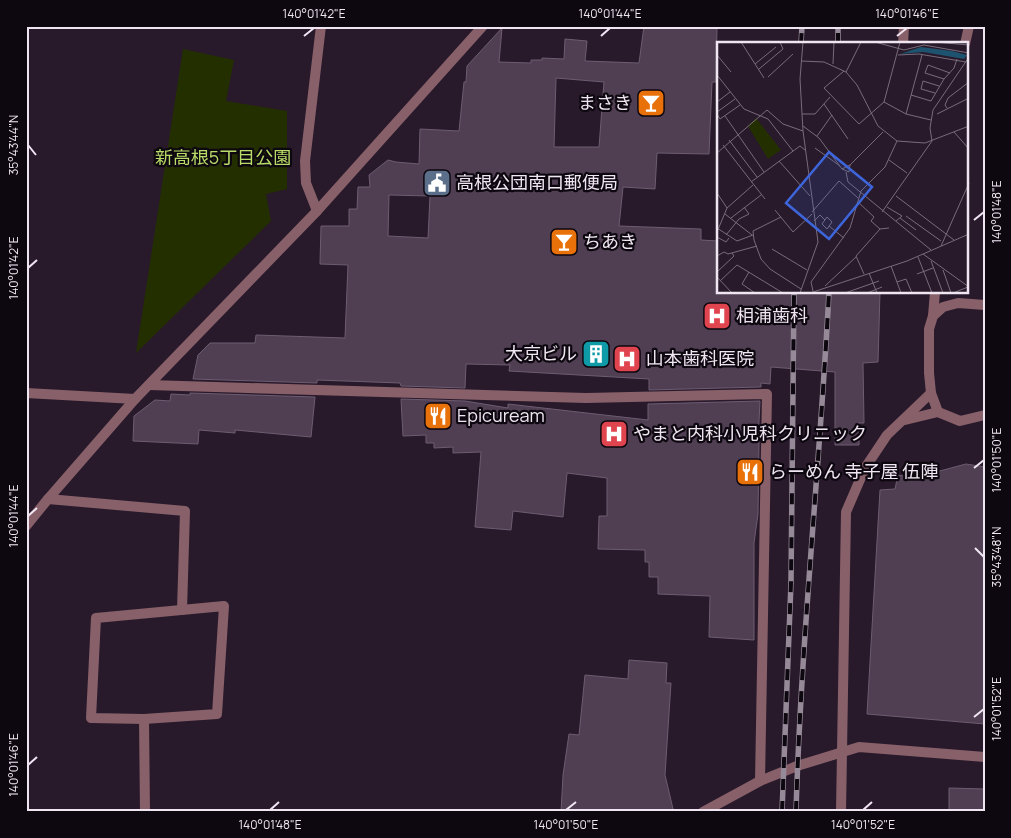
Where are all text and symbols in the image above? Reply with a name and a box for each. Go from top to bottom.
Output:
text: 140°01'42"E [282,5,346,22]
text: 140°01'44"E [578,5,642,22]
text: 140°01'46"E [875,5,939,22]
inset map [717,42,968,294]
bar icon: まさき [636,88,666,118]
place label: まさき [578,90,632,114]
text: 35°43'44"N [5,115,22,175]
park label: 新高根5丁目公園 [155,145,291,169]
public building icon: 高根公団南口郵便局 [422,168,452,198]
place label: 高根公団南口郵便局 [456,170,618,194]
text: 140°01'48"E [988,180,1005,244]
bar icon: ちあき [549,227,579,257]
place label: ちあき [583,229,637,253]
text: 140°01'42"E [5,236,22,300]
hospital icon: 相浦歯科 [702,301,732,331]
place label: 相浦歯科 [736,303,808,327]
building icon: 大京ビル [581,339,611,369]
place label: 大京ビル [505,341,577,365]
hospital icon: 山本歯科医院 [612,344,642,374]
place label: 山本歯科医院 [646,346,754,370]
restaurant icon: Epicuream [423,401,453,431]
place label: Epicuream [457,403,545,427]
hospital icon: やまと内科小児科クリニック [599,419,629,449]
place label: やまと内科小児科クリニック [633,421,867,445]
text: 140°01'50"E [988,427,1005,492]
restaurant icon: らーめん 寺子屋 伍陣 [735,457,765,487]
place label: らーめん 寺子屋 伍陣 [769,459,938,483]
text: 140°01'44"E [5,484,22,548]
text: 35°43'48"N [988,527,1005,587]
text: 140°01'52"E [988,677,1005,741]
text: 140°01'46"E [5,733,22,797]
text: 140°01'48"E [238,816,302,833]
text: 140°01'50"E [534,816,599,833]
text: 140°01'52"E [831,816,895,833]

